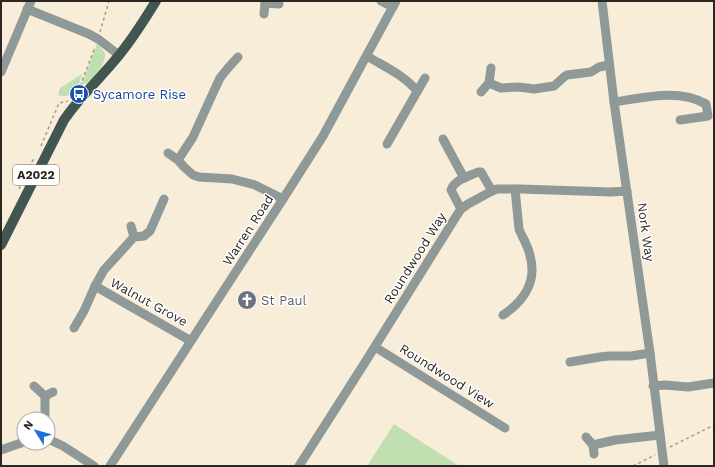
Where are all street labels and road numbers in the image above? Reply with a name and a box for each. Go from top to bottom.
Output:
road number: A2022 [13,165,59,185]
street label: Warren Road [220,192,276,268]
street label: Nork Way [634,202,658,263]
street label: Roundwood Way [381,209,449,306]
street label: Walnut Grove [108,275,190,329]
street label: Roundwood View [397,341,497,411]

